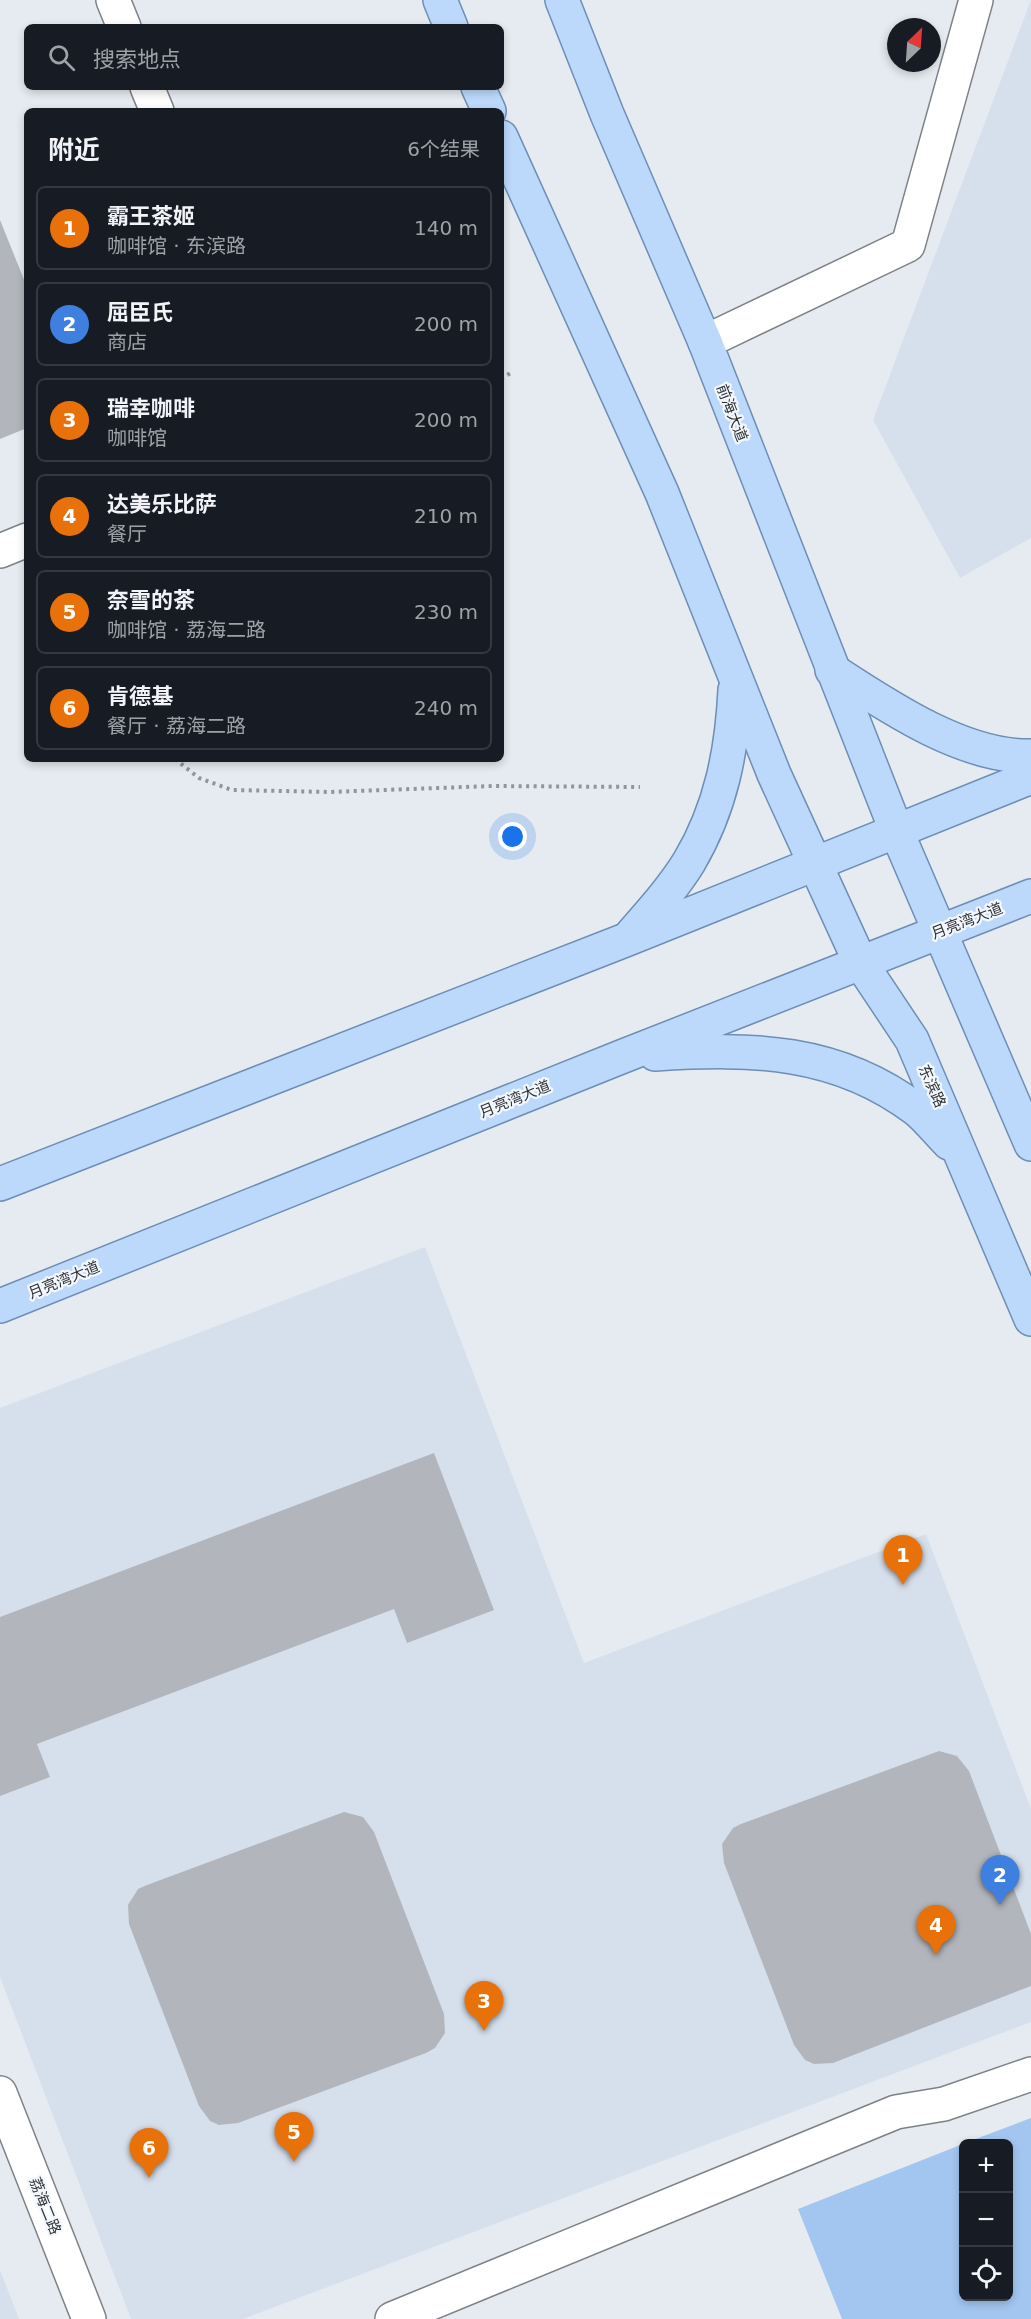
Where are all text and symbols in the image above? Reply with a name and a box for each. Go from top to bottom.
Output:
north arrow [887,18,941,72]
search box [24,24,504,90]
icon: search [45,41,78,74]
text: 搜索地点 [93,47,181,72]
text: 附近 [48,135,100,165]
text: 6个结果 [407,137,480,161]
text: 霸王茶姬 [107,204,195,229]
text: 1 [63,216,76,240]
text: 140 m [414,216,478,240]
text: 咖啡馆 · 东滨路 [107,234,246,258]
text: 屈臣氏 [107,300,173,325]
text: 2 [63,312,76,336]
text: 200 m [414,312,478,336]
text: 商店 [107,330,147,354]
street label: 前海大道 [713,382,751,444]
text: 瑞幸咖啡 [107,396,195,421]
text: 3 [63,408,76,432]
text: 200 m [414,408,478,432]
text: 咖啡馆 [107,426,167,450]
text: 达美乐比萨 [107,492,217,517]
text: 4 [63,504,76,528]
text: 210 m [414,504,478,528]
text: 餐厅 [107,522,147,546]
text: 奈雪的茶 [107,588,195,613]
text: 5 [63,600,76,624]
text: 230 m [414,600,478,624]
text: 咖啡馆 · 荔海二路 [107,618,266,642]
text: 肯德基 [107,684,173,709]
text: 6 [63,696,76,720]
text: 240 m [414,696,478,720]
text: 餐厅 · 荔海二路 [107,714,246,738]
your location [498,822,527,851]
street label: 月亮湾大道 [929,899,1005,943]
street label: 东滨路 [915,1062,949,1110]
street label: 月亮湾大道 [477,1077,553,1121]
street label: 月亮湾大道 [26,1258,102,1302]
pin: 1 [884,1536,922,1585]
pin: 2 [980,1856,1020,1905]
pin: 4 [916,1906,956,1955]
pin: 3 [464,1982,504,2031]
pin: 5 [274,2112,314,2162]
pin: 6 [130,2128,168,2178]
map controls [959,2139,1013,2301]
button: + [959,2139,1013,2193]
street label: 荔海二路 [25,2175,65,2237]
button: − [959,2193,1013,2247]
button: locate [959,2247,1013,2301]

